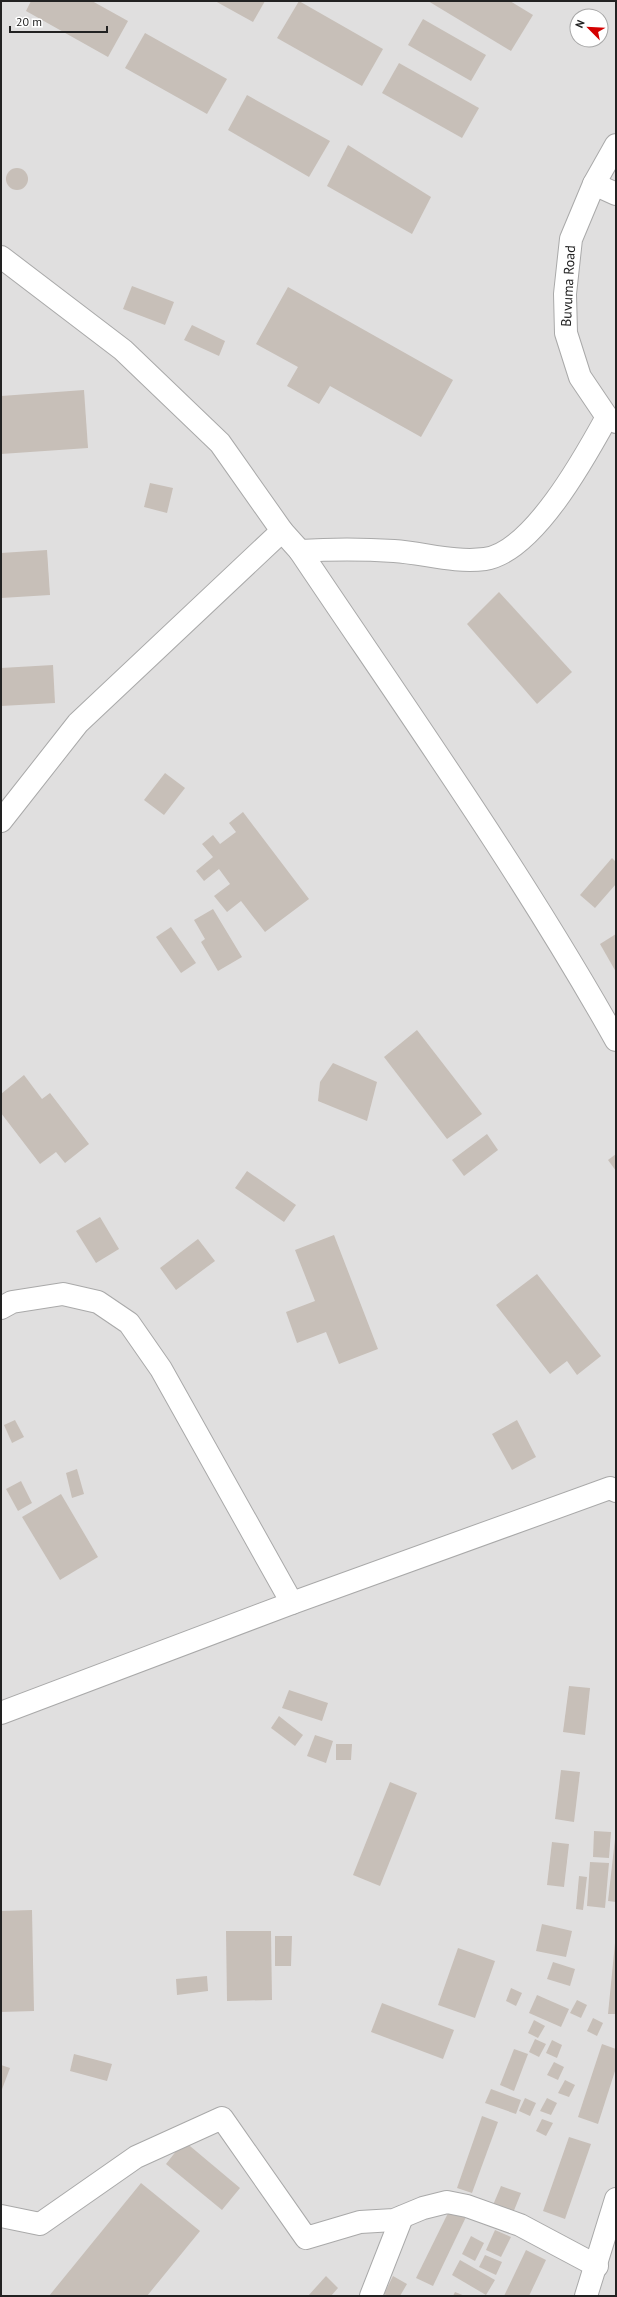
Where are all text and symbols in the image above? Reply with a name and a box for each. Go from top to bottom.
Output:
scale bar [10,8,107,34]
north arrow [569,8,609,48]
text: 20 m [16,14,42,29]
text: N [572,18,588,30]
street label: Buvuma Road [557,245,579,327]

